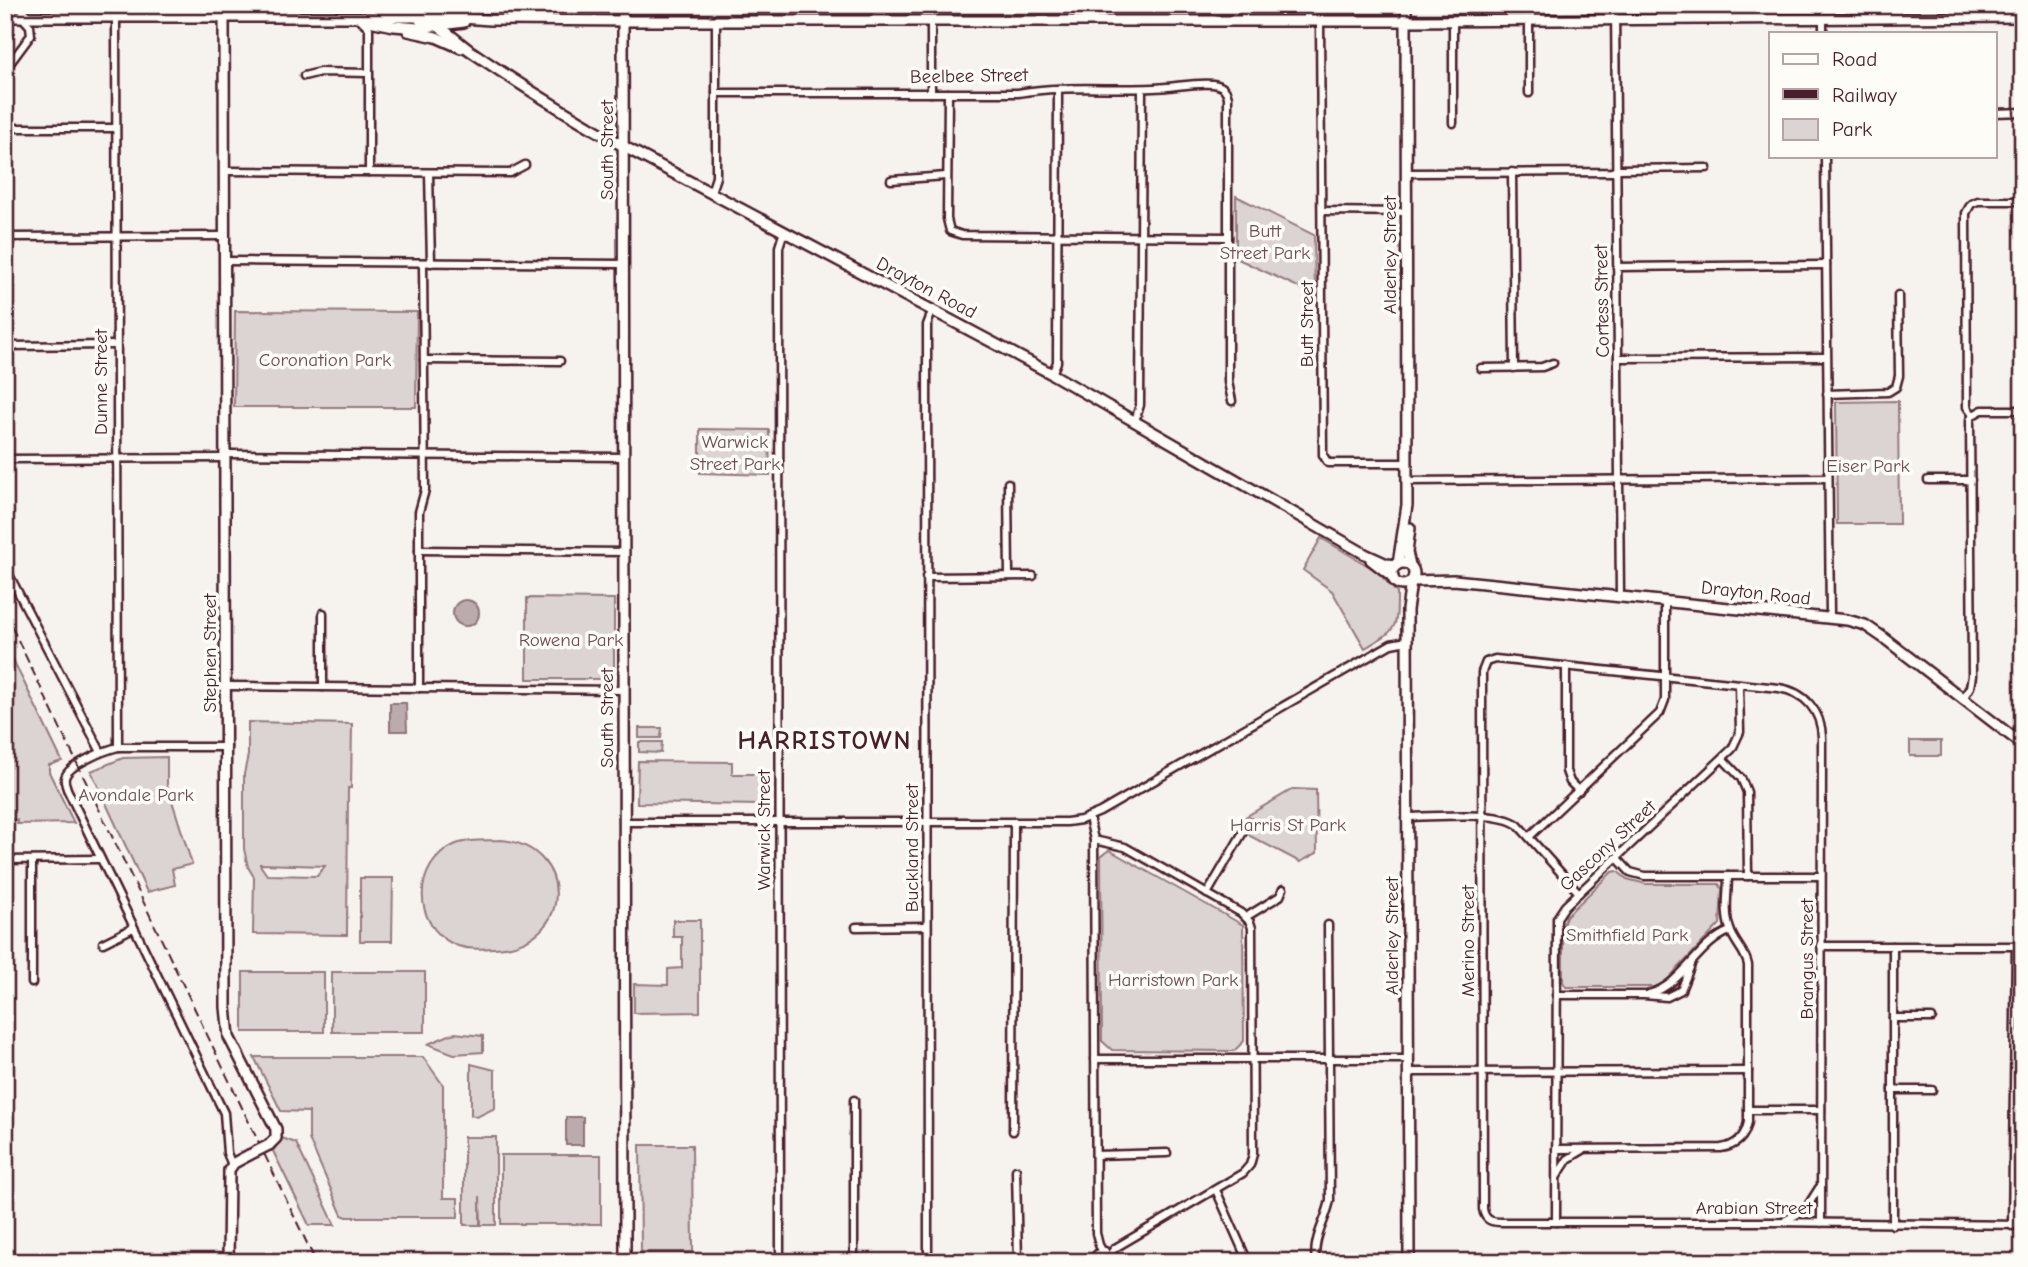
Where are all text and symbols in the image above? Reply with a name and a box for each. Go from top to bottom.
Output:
legend [1769,32,1996,158]
text: Road [1832,47,1877,71]
street label: Beelbee Street [910,64,1029,88]
text: Railway [1832,83,1897,107]
street label: South Street [596,100,618,200]
text: Park [1832,117,1872,141]
street label: Alderley Street [1379,195,1401,314]
park label: Butt Street Park [1220,220,1311,264]
street label: Cortess Street [1590,244,1614,358]
street label: Drayton Road [873,252,980,323]
street label: Butt Street [1296,280,1318,367]
street label: Dunne Street [90,328,112,435]
park label: Coronation Park [259,349,392,371]
park label: Warwick Street Park [690,431,781,475]
park label: Eiser Park [1826,455,1911,477]
street label: Drayton Road [1700,576,1812,610]
street label: Stephen Street [199,593,221,713]
park label: Rowena Park [519,629,624,651]
street label: South Street [596,668,618,768]
district label: HARRISTOWN [737,726,913,756]
street label: Warwick Street [753,769,775,890]
street label: Buckland Street [901,783,923,912]
park label: Avondale Park [78,784,195,806]
street label: Gascony Street [1555,795,1661,896]
park label: Harris St Park [1230,814,1347,836]
street label: Alderley Street [1381,876,1403,995]
street label: Merino Street [1457,885,1479,997]
street label: Brangus Street [1796,898,1818,1019]
park label: Smithfield Park [1566,924,1689,946]
park label: Harristown Park [1108,969,1239,991]
street label: Arabian Street [1696,1197,1813,1219]

